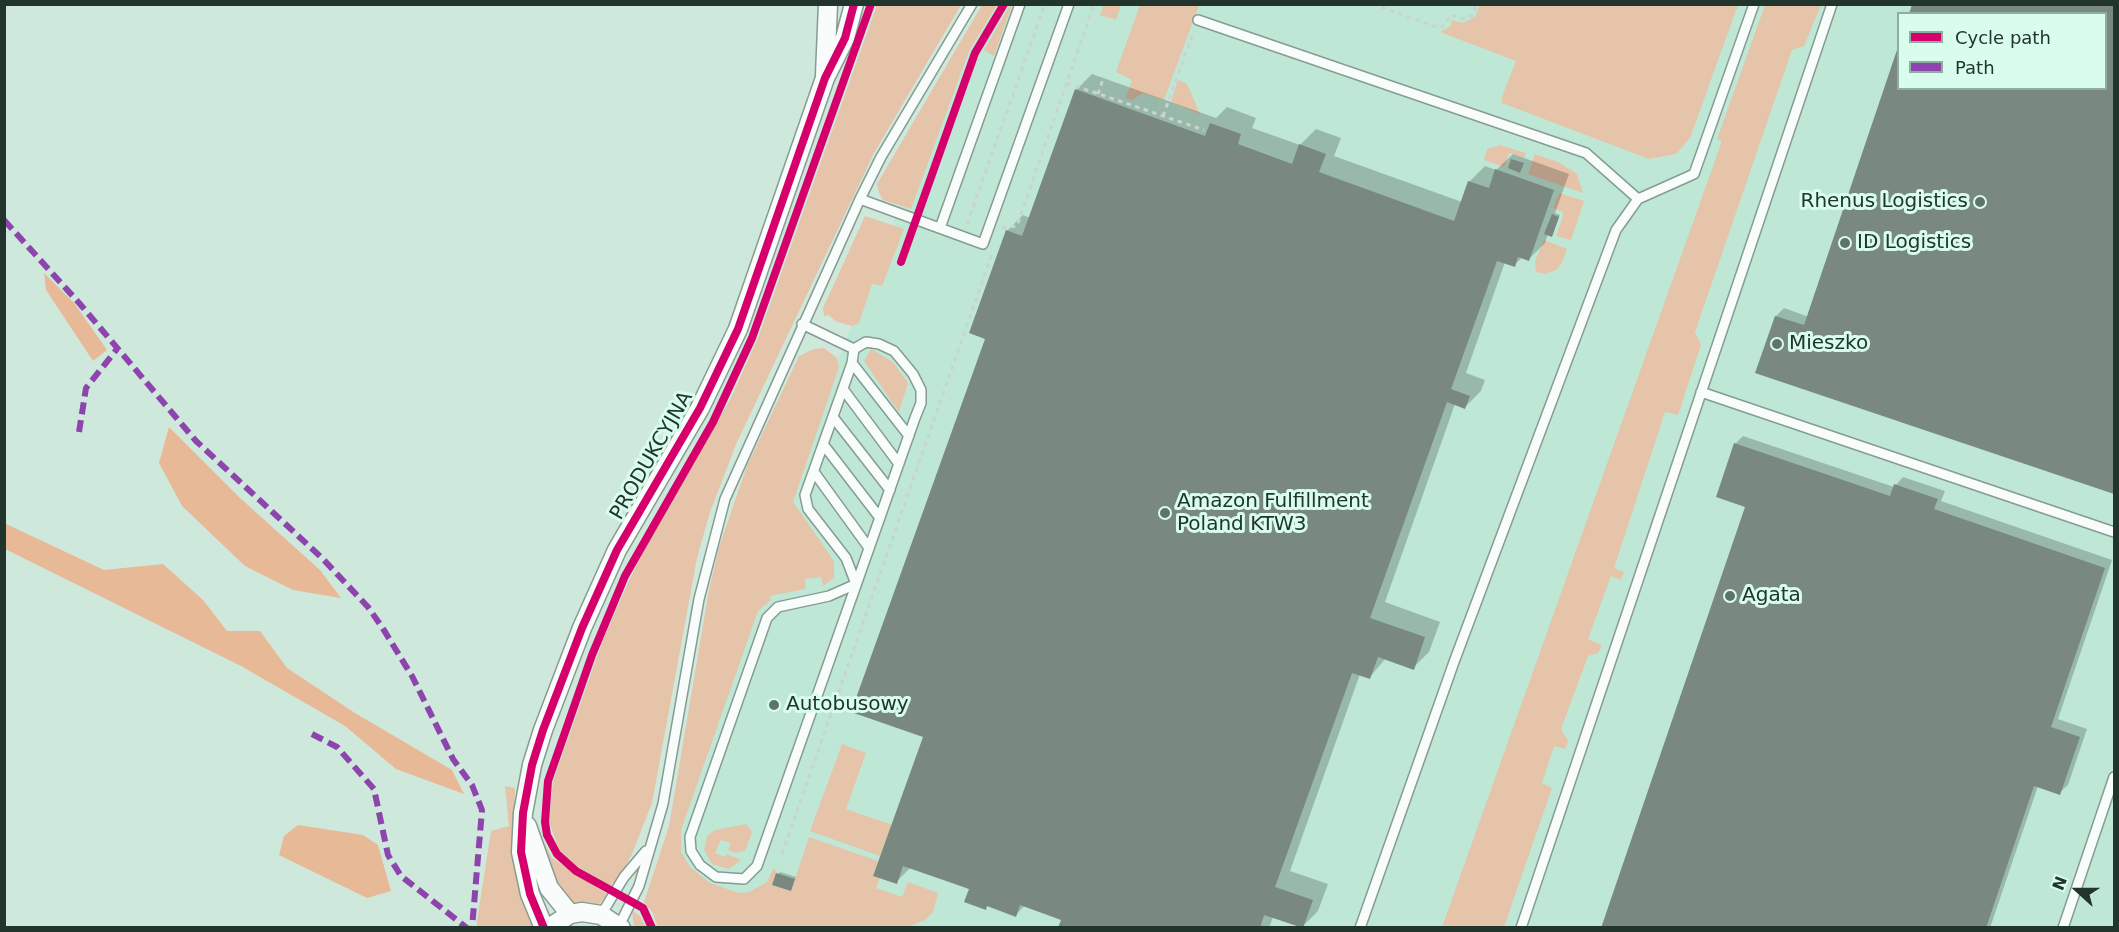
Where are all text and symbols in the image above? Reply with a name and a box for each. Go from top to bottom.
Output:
legend [1897,12,2107,90]
text: Cycle path [1955,27,2051,48]
text: Path [1955,57,1995,78]
place label: Rhenus Logistics [1800,190,1968,214]
marker: Rhenus Logistics [1973,195,1987,209]
place label: ID Logistics [1857,231,1971,255]
marker: ID Logistics [1838,236,1852,250]
place label: Mieszko [1789,332,1868,356]
marker: Mieszko [1770,337,1784,351]
street label: PRODUKCYJNA [606,388,698,524]
place label: Amazon Fulfillment Poland KTW3 [1177,490,1369,537]
marker: Amazon Fulfillment Poland KTW3 [1158,506,1172,520]
place label: Agata [1742,584,1801,608]
marker: Agata [1723,589,1737,603]
place label: Autobusowy [786,693,909,717]
marker: Autobusowy [767,698,781,712]
north arrow [2047,860,2107,920]
text: N [2048,874,2071,893]

